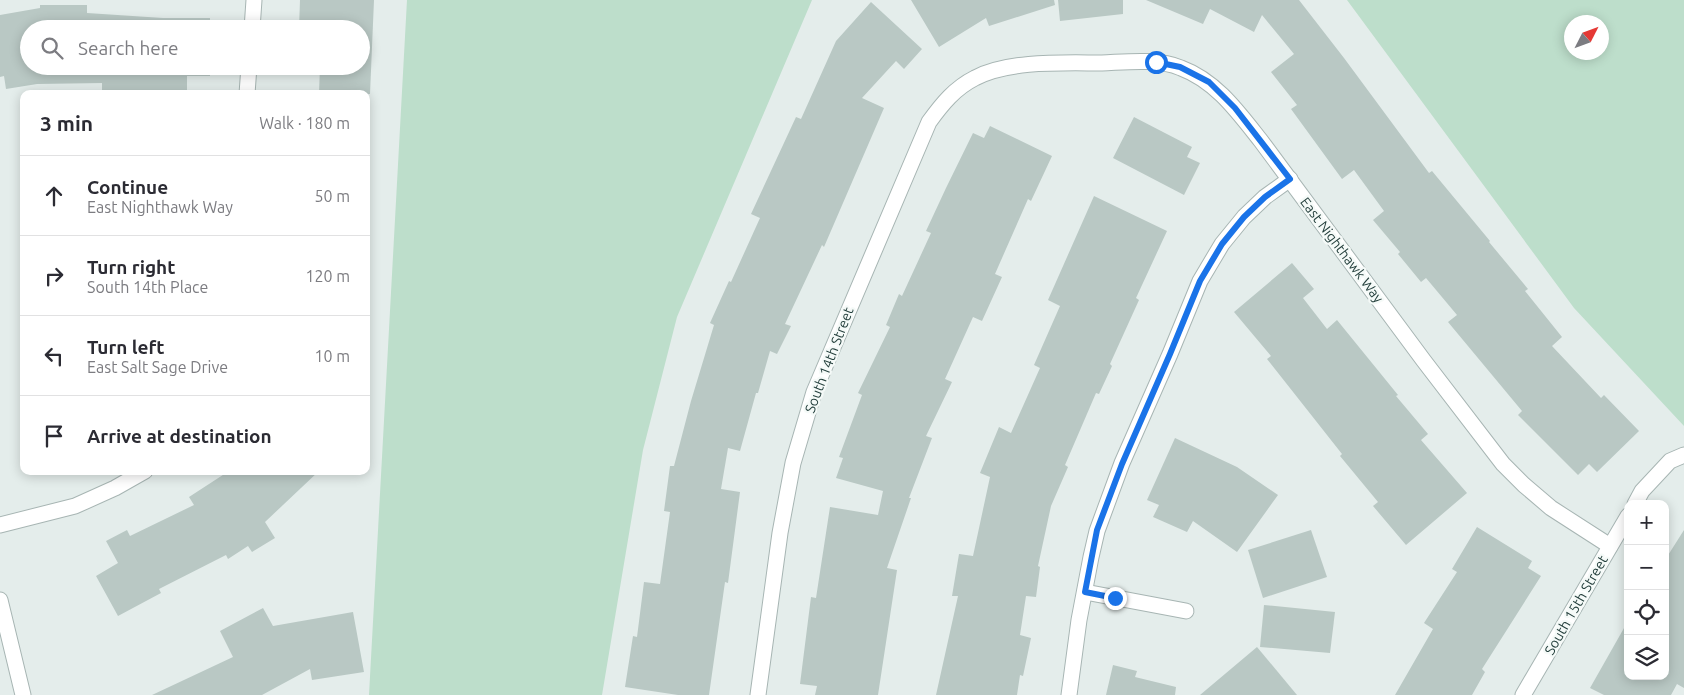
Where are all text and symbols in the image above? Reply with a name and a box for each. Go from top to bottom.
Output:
north arrow [1564,15,1609,60]
search box [20,20,370,75]
icon: search [38,34,66,62]
text: Search here [78,37,178,59]
route start [1145,51,1168,74]
text: 3 min [40,111,93,135]
text: Walk · 180 m [259,114,350,132]
text: Continue [87,176,168,198]
icon: ahead [40,182,68,210]
text: 50 m [314,187,350,205]
street label: East Nighthawk Way [1297,194,1387,306]
text: East Nighthawk Way [87,198,233,216]
text: Turn right [87,256,175,278]
icon: right [40,262,68,290]
text: 120 m [305,267,350,285]
text: South 14th Place [87,278,208,296]
street label: South 14th Street [801,304,857,415]
text: Turn left [87,336,165,358]
icon: left [40,342,68,370]
text: 10 m [314,347,350,365]
text: East Salt Sage Drive [87,358,228,376]
icon: arrive [40,422,68,450]
text: Arrive at destination [87,425,272,447]
map controls [1624,500,1669,680]
button: + [1624,500,1669,545]
button: − [1624,545,1669,590]
street label: South 15th Street [1541,552,1611,657]
route end [1104,587,1127,610]
button: locate [1624,590,1669,635]
button: layers [1624,635,1669,680]

